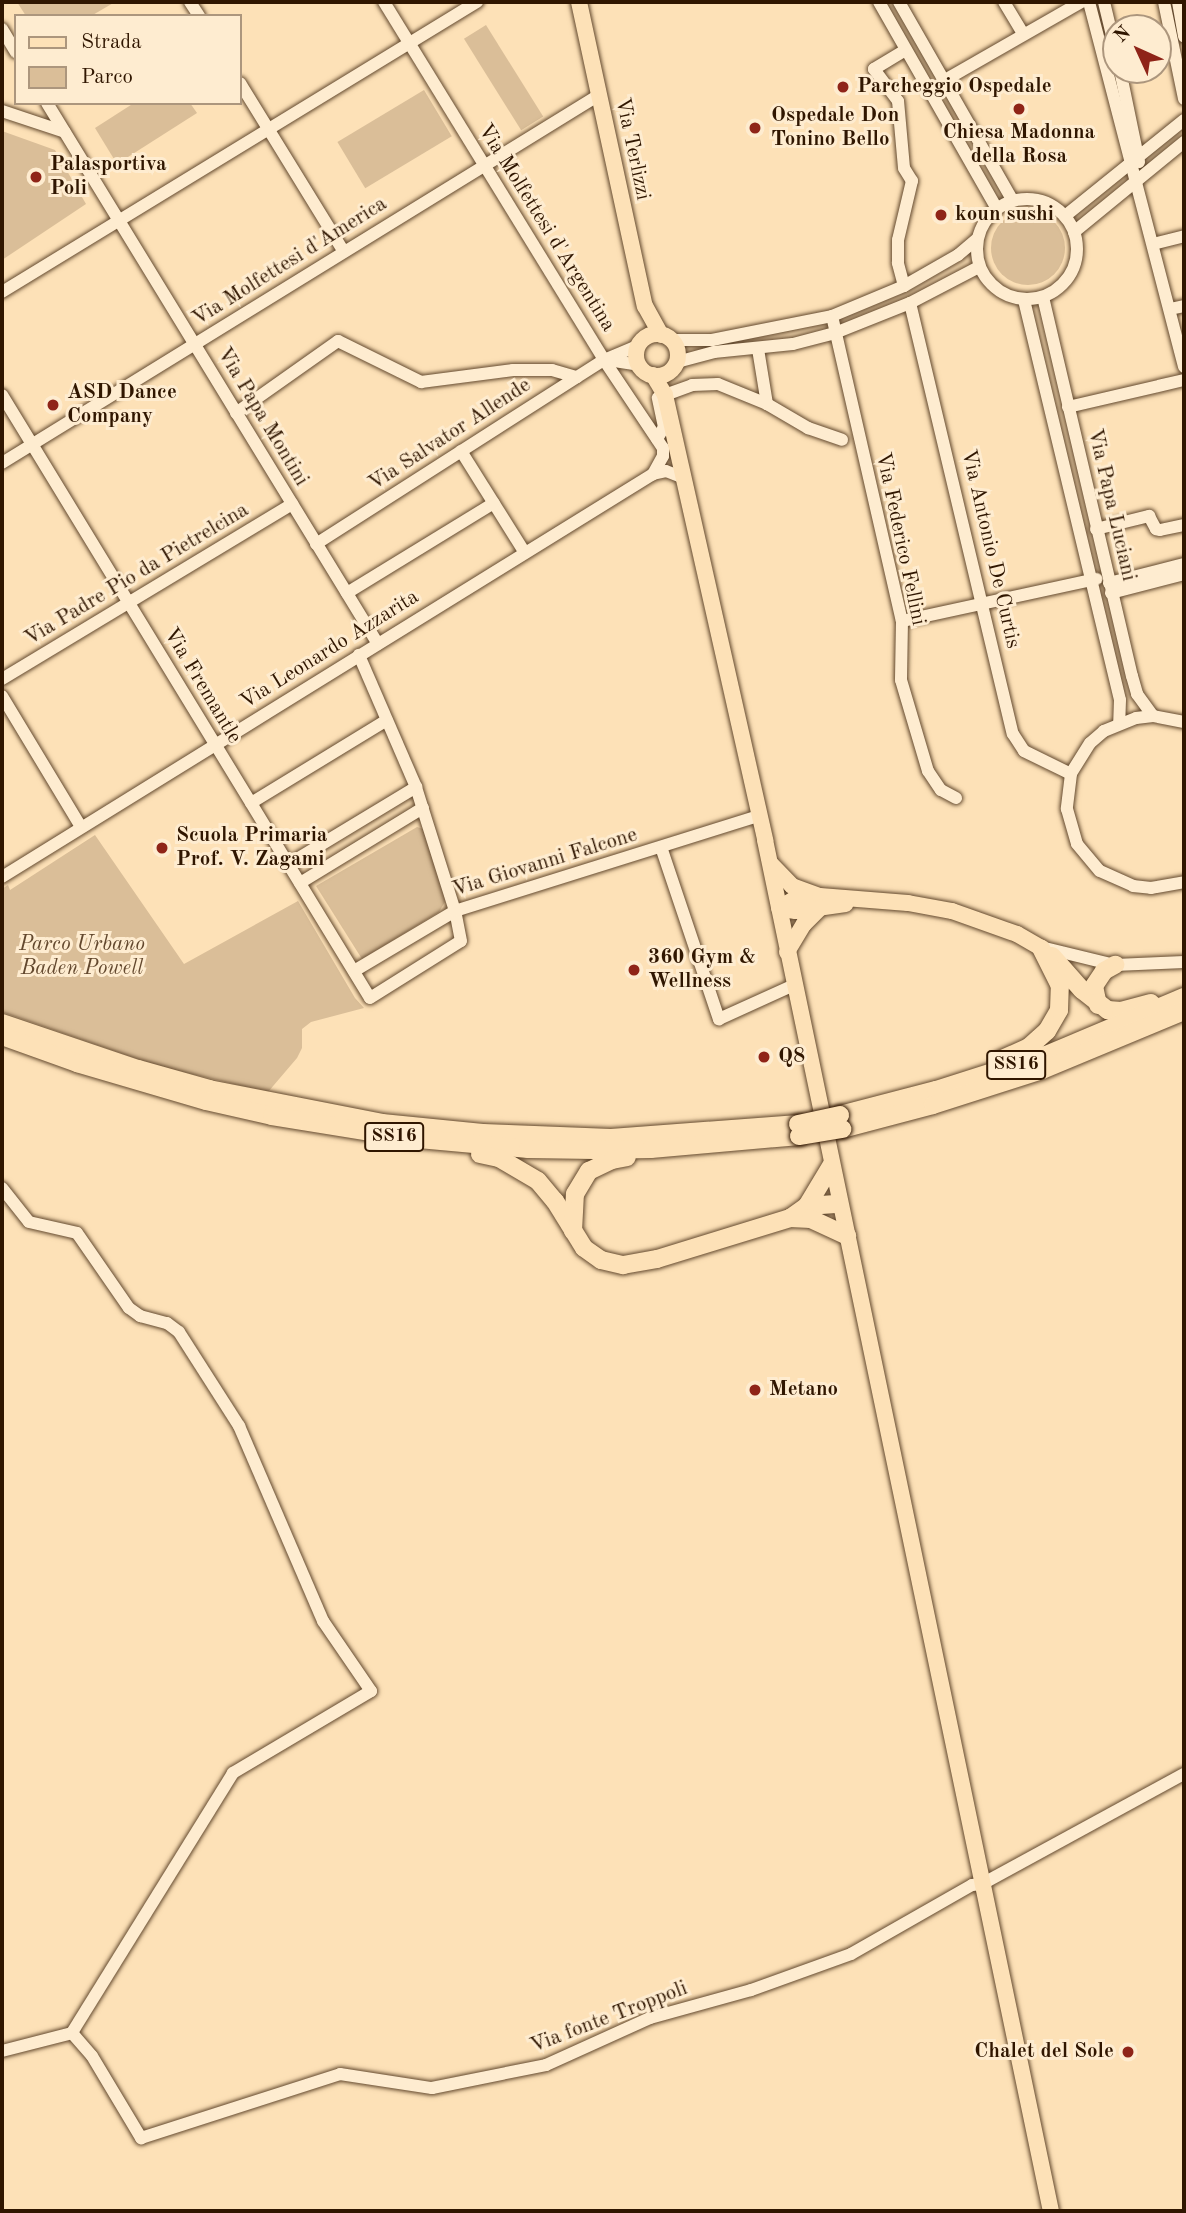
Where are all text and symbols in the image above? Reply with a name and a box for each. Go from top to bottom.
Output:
legend [14,14,242,105]
north arrow [1102,14,1172,84]
text: N [1111,23,1135,47]
text: Strada [81,32,142,53]
text: Parco [81,67,133,88]
place label: Parcheggio Ospedale [857,74,1052,100]
marker: Parcheggio Ospedale [835,79,851,95]
street label: Via Terlizzi [609,95,655,203]
marker: Chiesa Madonna della Rosa [1011,101,1027,117]
place label: Ospedale Don Tonino Bello [771,103,899,153]
marker: Ospedale Don Tonino Bello [745,118,765,138]
street label: Via Molfettesi d'Argentina [472,119,620,337]
place label: Chiesa Madonna della Rosa [943,120,1095,170]
place label: Palasportiva Poli [50,152,167,202]
marker: Palasportiva Poli [28,169,44,185]
street label: Via Molfettesi d'America [188,192,392,332]
place label: koun sushi [955,202,1054,228]
marker: koun sushi [933,207,949,223]
street label: Via Papa Montini [211,343,313,491]
street label: Via Salvator Allende [364,373,536,497]
place label: ASD Dance Company [67,380,177,430]
marker: ASD Dance Company [45,397,61,413]
street label: Via Papa Luciani [1081,426,1141,584]
street label: Via Antonio De Curtis [955,447,1025,651]
street label: Via Federico Fellini [869,450,931,628]
street label: Via Padre Pio da Pietrelcina [20,498,254,652]
street label: Via Leonardo Azzarita [236,585,424,715]
street label: Via Fremantle [158,623,246,749]
place label: Scuola Primaria Prof. V. Zagami [176,823,328,873]
street label: Via Giovanni Falcone [449,823,641,903]
marker: Scuola Primaria Prof. V. Zagami [154,840,170,856]
park label: Parco Urbano Baden Powell [19,932,145,982]
place label: 360 Gym & Wellness [648,945,756,995]
marker: 360 Gym & Wellness [626,962,642,978]
place label: Q8 [778,1044,805,1070]
marker: Q8 [756,1049,772,1065]
road number: SS16 [984,1050,1048,1080]
road number: SS16 [362,1121,426,1152]
place label: Metano [769,1377,838,1403]
marker: Metano [747,1382,763,1398]
street label: Via fonte Troppoli [527,1976,691,2060]
place label: Chalet del Sole [974,2039,1114,2065]
marker: Chalet del Sole [1120,2044,1136,2060]

